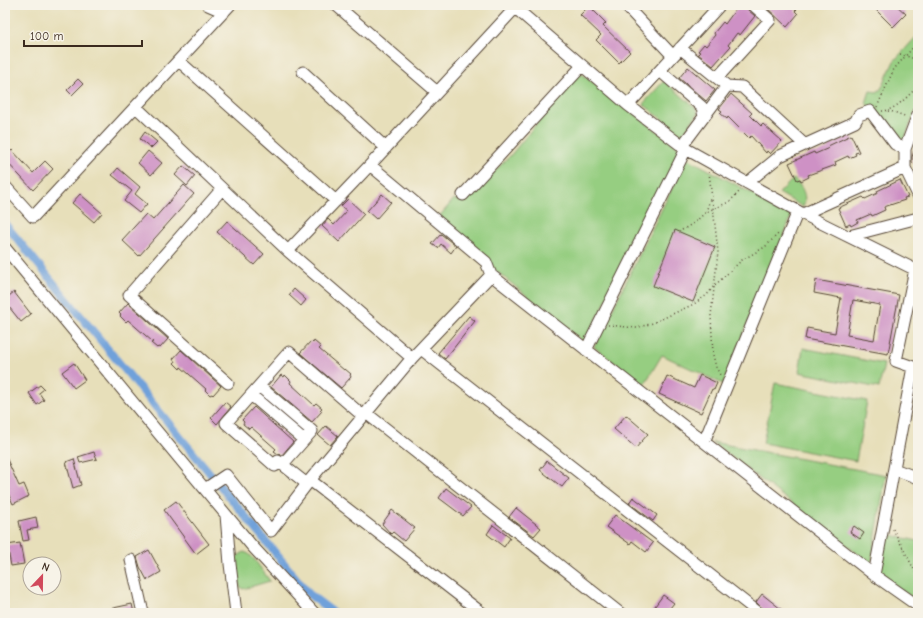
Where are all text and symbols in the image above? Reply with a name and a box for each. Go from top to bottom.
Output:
scale bar [24,22,142,48]
text: 100 m [30,29,63,43]
north arrow [22,556,62,596]
text: N [40,560,51,575]

